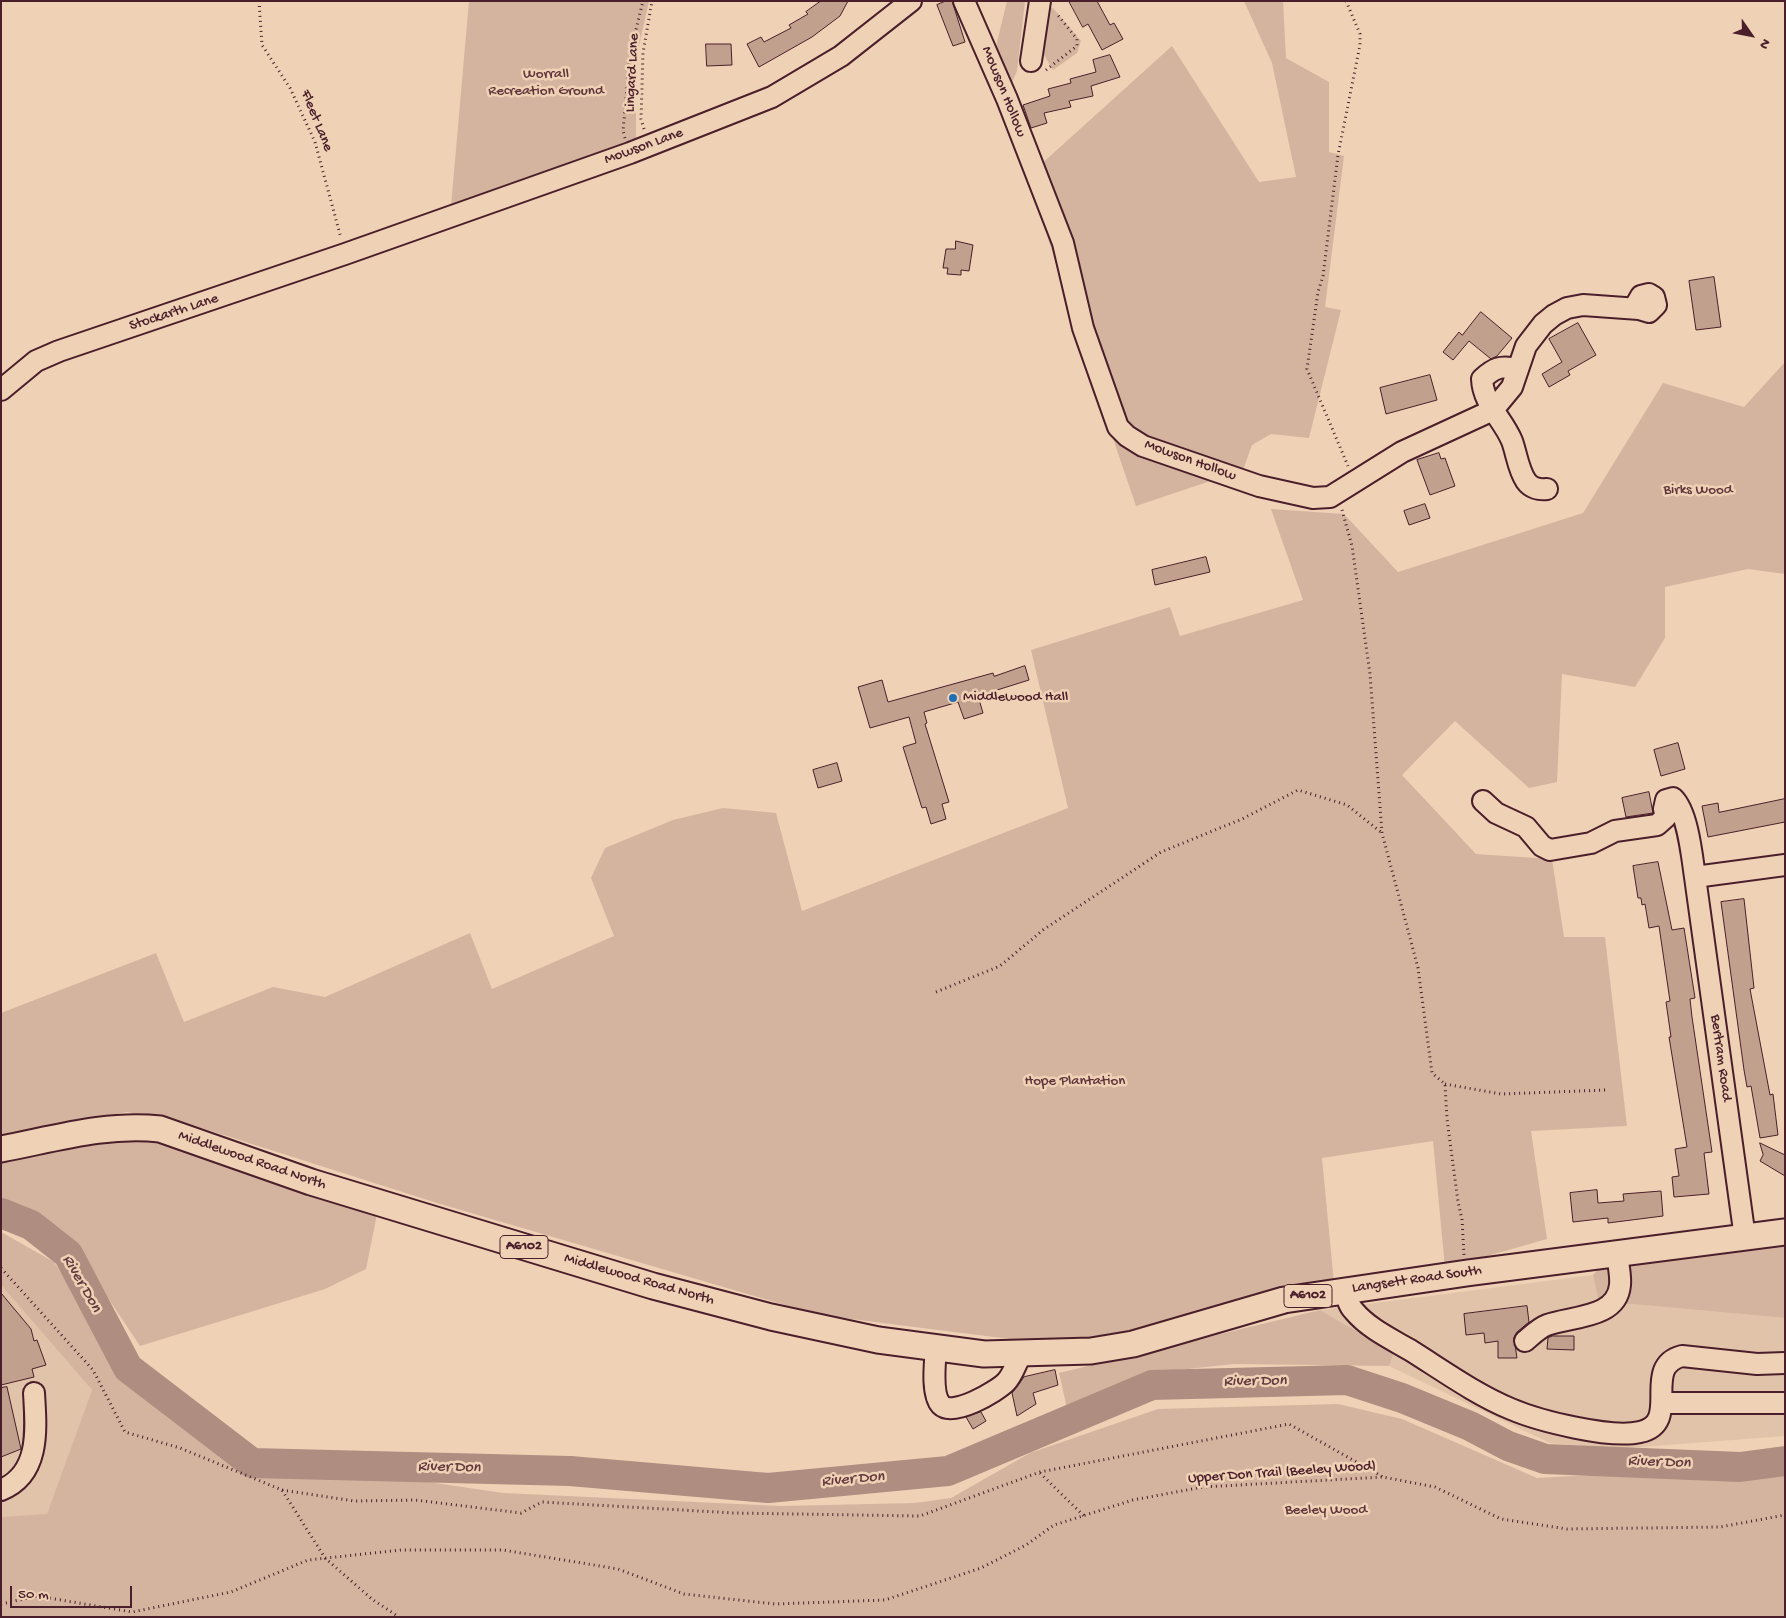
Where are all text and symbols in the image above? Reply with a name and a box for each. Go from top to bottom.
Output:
north arrow [1726,10,1776,60]
street label: Lingard Lane [622,33,644,113]
text: N [1754,35,1774,52]
street label: Mowson Hollow [977,44,1029,140]
park label: Worrall Recreation Ground [488,66,604,101]
street label: Fleet Lane [296,88,336,154]
street label: Mowson Lane [602,124,686,170]
street label: Stockarth Lane [127,290,221,336]
street label: Mowson Hollow [1142,436,1238,486]
park label: Birks Wood [1663,482,1733,500]
place label: Middlewood Hall [963,689,1068,707]
marker: Middlewood Hall [947,692,959,704]
street label: Bertram Road [1705,1013,1735,1103]
park label: Hope Plantation [1025,1073,1125,1091]
street label: Middlewood Road North [176,1127,328,1195]
road number: A6102 [500,1236,548,1258]
street label: Middlewood Road North [562,1250,716,1310]
water label: River Don [57,1252,105,1316]
street label: Langsett Road South [1351,1262,1483,1298]
road number: A6102 [1284,1284,1332,1308]
water label: River Don [1223,1372,1287,1392]
water label: River Don [1627,1452,1691,1474]
street label: Upper Don Trail (Beeley Wood) [1187,1457,1377,1489]
water label: River Don [417,1458,481,1478]
water label: River Don [821,1468,885,1492]
park label: Beeley Wood [1285,1502,1367,1520]
scale bar [12,1576,135,1608]
text: 50 m [18,1586,49,1604]

